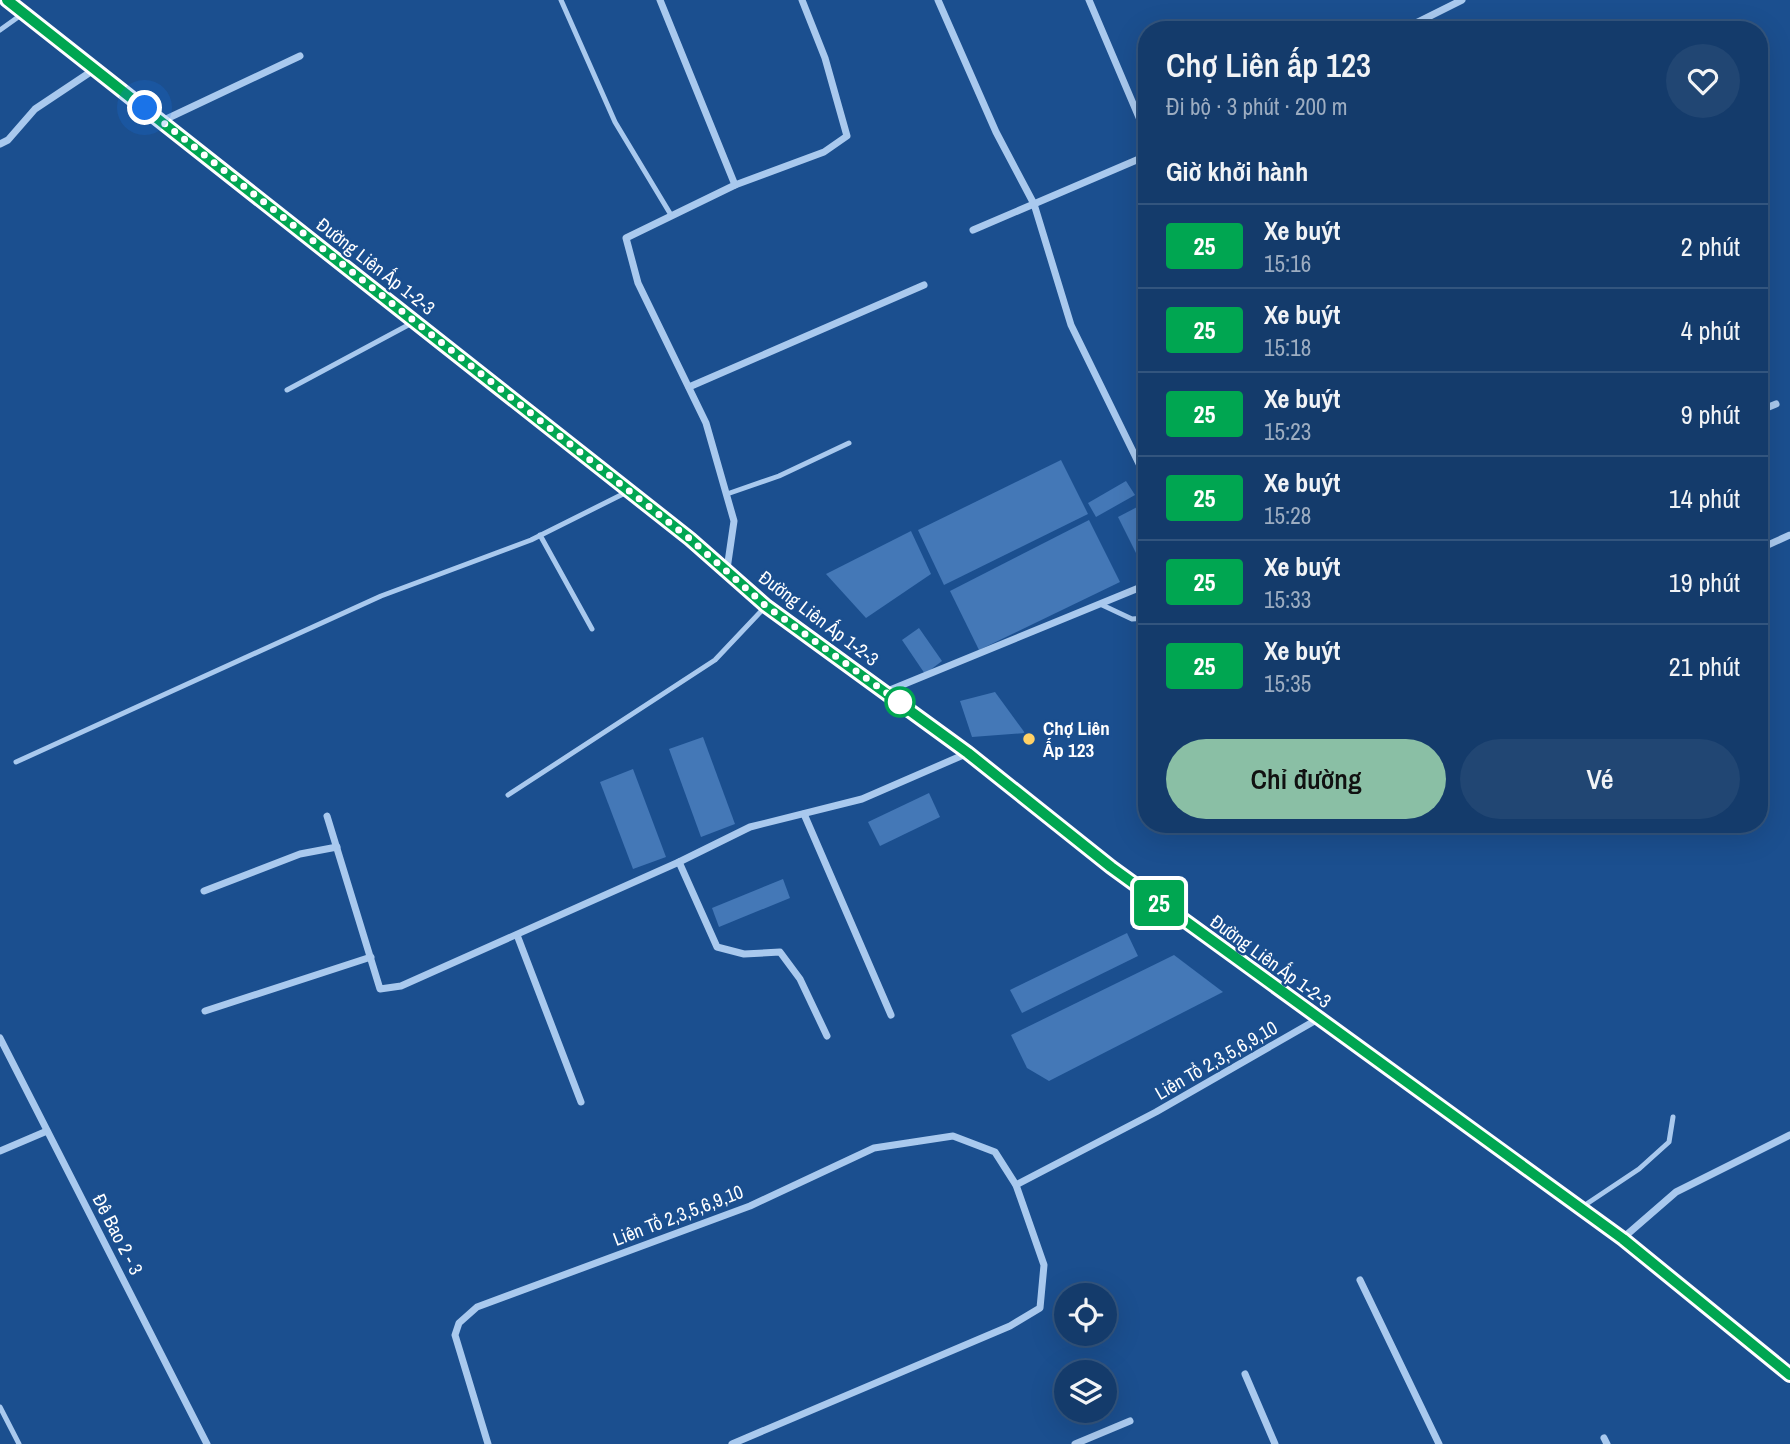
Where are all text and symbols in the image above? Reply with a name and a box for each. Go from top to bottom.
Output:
text: Chợ Liên ấp 123 [1166,43,1371,87]
button: heart [1666,44,1740,118]
your location [127,90,162,125]
text: Đi bộ · 3 phút · 200 m [1166,91,1347,122]
text: Giờ khởi hành [1166,154,1308,189]
street label: Đường Liên Ấp 1-2-3 [311,211,441,321]
text: Xe buýt [1264,213,1340,248]
text: 2 phút [1681,229,1740,264]
text: 25 [1194,230,1215,262]
text: 15:16 [1264,248,1311,279]
text: Xe buýt [1264,297,1340,332]
text: 4 phút [1681,313,1740,348]
text: 25 [1194,314,1215,346]
text: 15:18 [1264,332,1311,363]
text: Xe buýt [1264,381,1340,416]
text: 9 phút [1681,397,1740,432]
text: 25 [1194,398,1215,430]
text: 15:23 [1264,416,1311,447]
text: Xe buýt [1264,465,1340,500]
text: 14 phút [1669,481,1740,516]
text: 25 [1194,482,1215,514]
text: 15:28 [1264,500,1311,531]
text: Xe buýt [1264,549,1340,584]
street label: Đường Liên Ấp 1-2-3 [754,564,884,672]
text: 19 phút [1669,565,1740,600]
text: 25 [1194,566,1215,598]
text: 15:33 [1264,584,1311,615]
text: Xe buýt [1264,633,1340,668]
text: 21 phút [1669,649,1740,684]
text: 25 [1194,650,1215,682]
text: 15:35 [1264,668,1311,699]
unlabelled marker [885,687,915,717]
place label: Chợ Liên Ấp 123 [1043,715,1110,763]
marker: Chợ Liên Ấp 123 [1021,731,1037,747]
button: Chỉ đường [1166,739,1446,819]
button: Vé [1460,739,1740,819]
line badge: 25 [1128,880,1190,926]
text: 25 [1148,887,1170,919]
street label: Đường Liên Ấp 1-2-3 [1205,908,1337,1014]
street label: Liên Tổ 2,3,5,6,9,10 [1150,1014,1282,1106]
street label: Liên Tổ 2,3,5,6,9,10 [609,1178,747,1252]
street label: Đê Bao 2 - 3 [87,1189,149,1279]
map controls [1054,1283,1117,1423]
button: locate [1054,1283,1117,1346]
button: layers [1054,1360,1117,1423]

